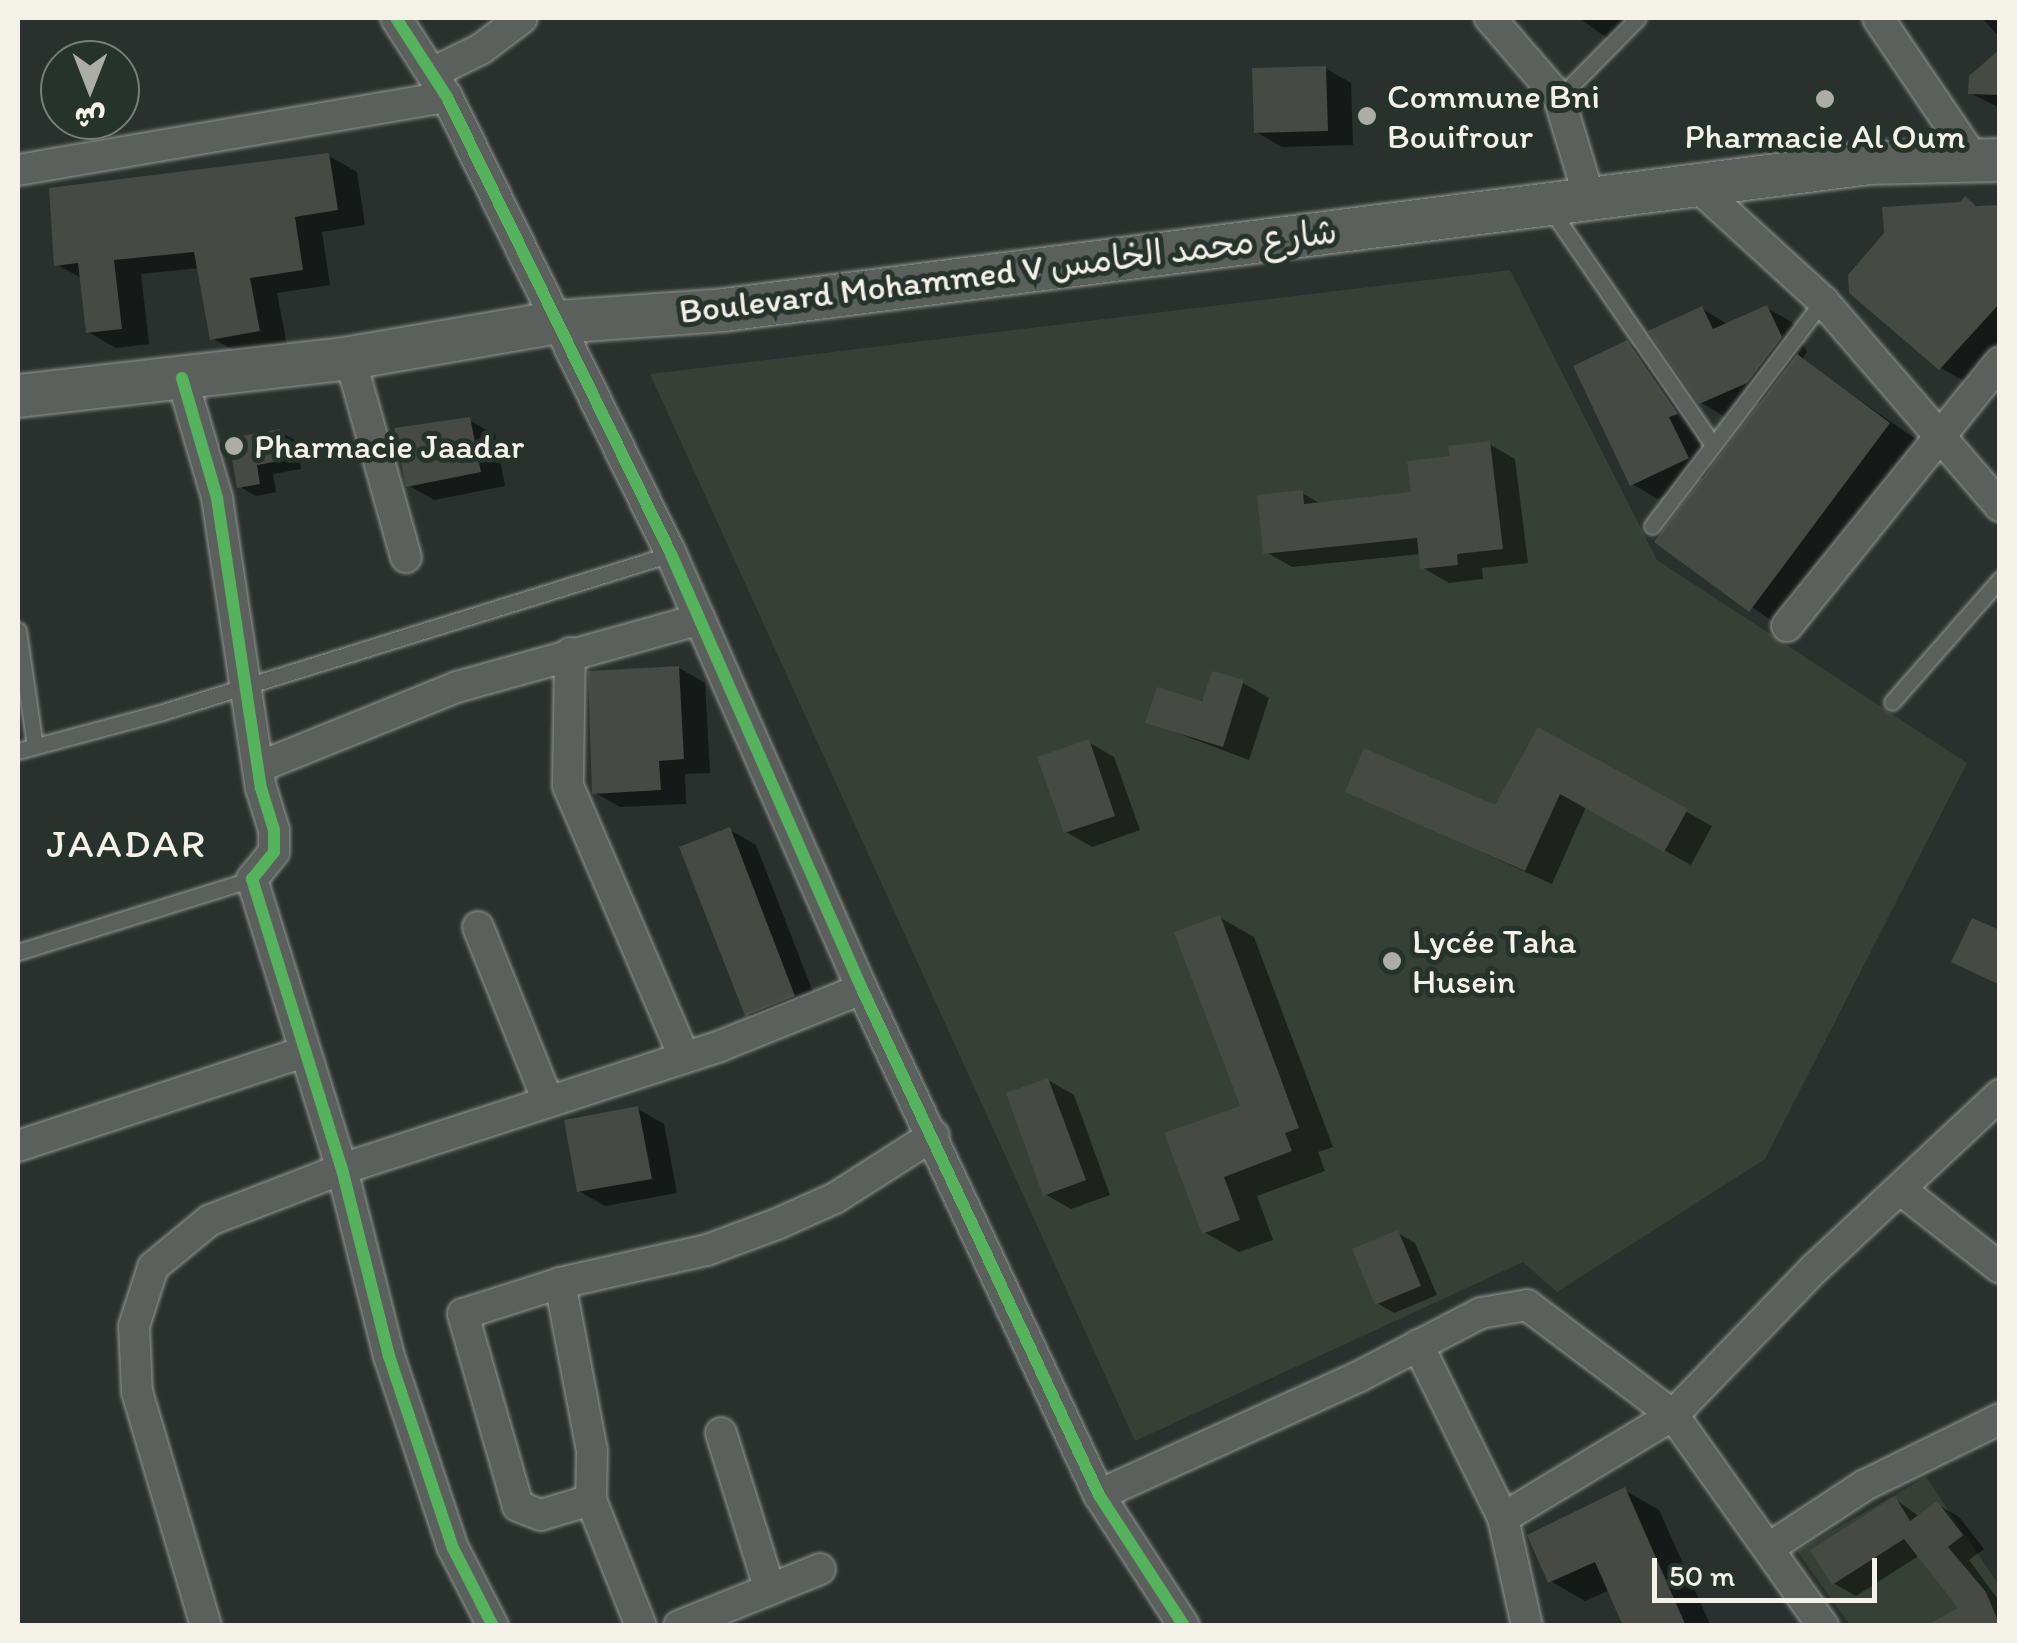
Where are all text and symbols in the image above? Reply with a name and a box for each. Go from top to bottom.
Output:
north arrow [40,40,140,140]
place label: Commune Bni Bouifrour [1387,75,1600,157]
marker: Pharmacie Al Oum [1814,88,1836,110]
text: ش [75,101,105,135]
marker: Commune Bni Bouifrour [1356,105,1378,127]
place label: Pharmacie Al Oum [1684,115,1966,157]
street label: Boulevard Mohammed V شارع محمد الخامس [677,210,1339,332]
place label: Pharmacie Jaadar [254,425,523,467]
marker: Pharmacie Jaadar [223,435,245,457]
district label: JAADAR [47,819,207,867]
place label: Lycée Taha Husein [1412,920,1573,1002]
marker: Lycée Taha Husein [1381,950,1403,972]
scale bar [1657,1538,1882,1600]
text: 50 m [1669,1557,1735,1594]

